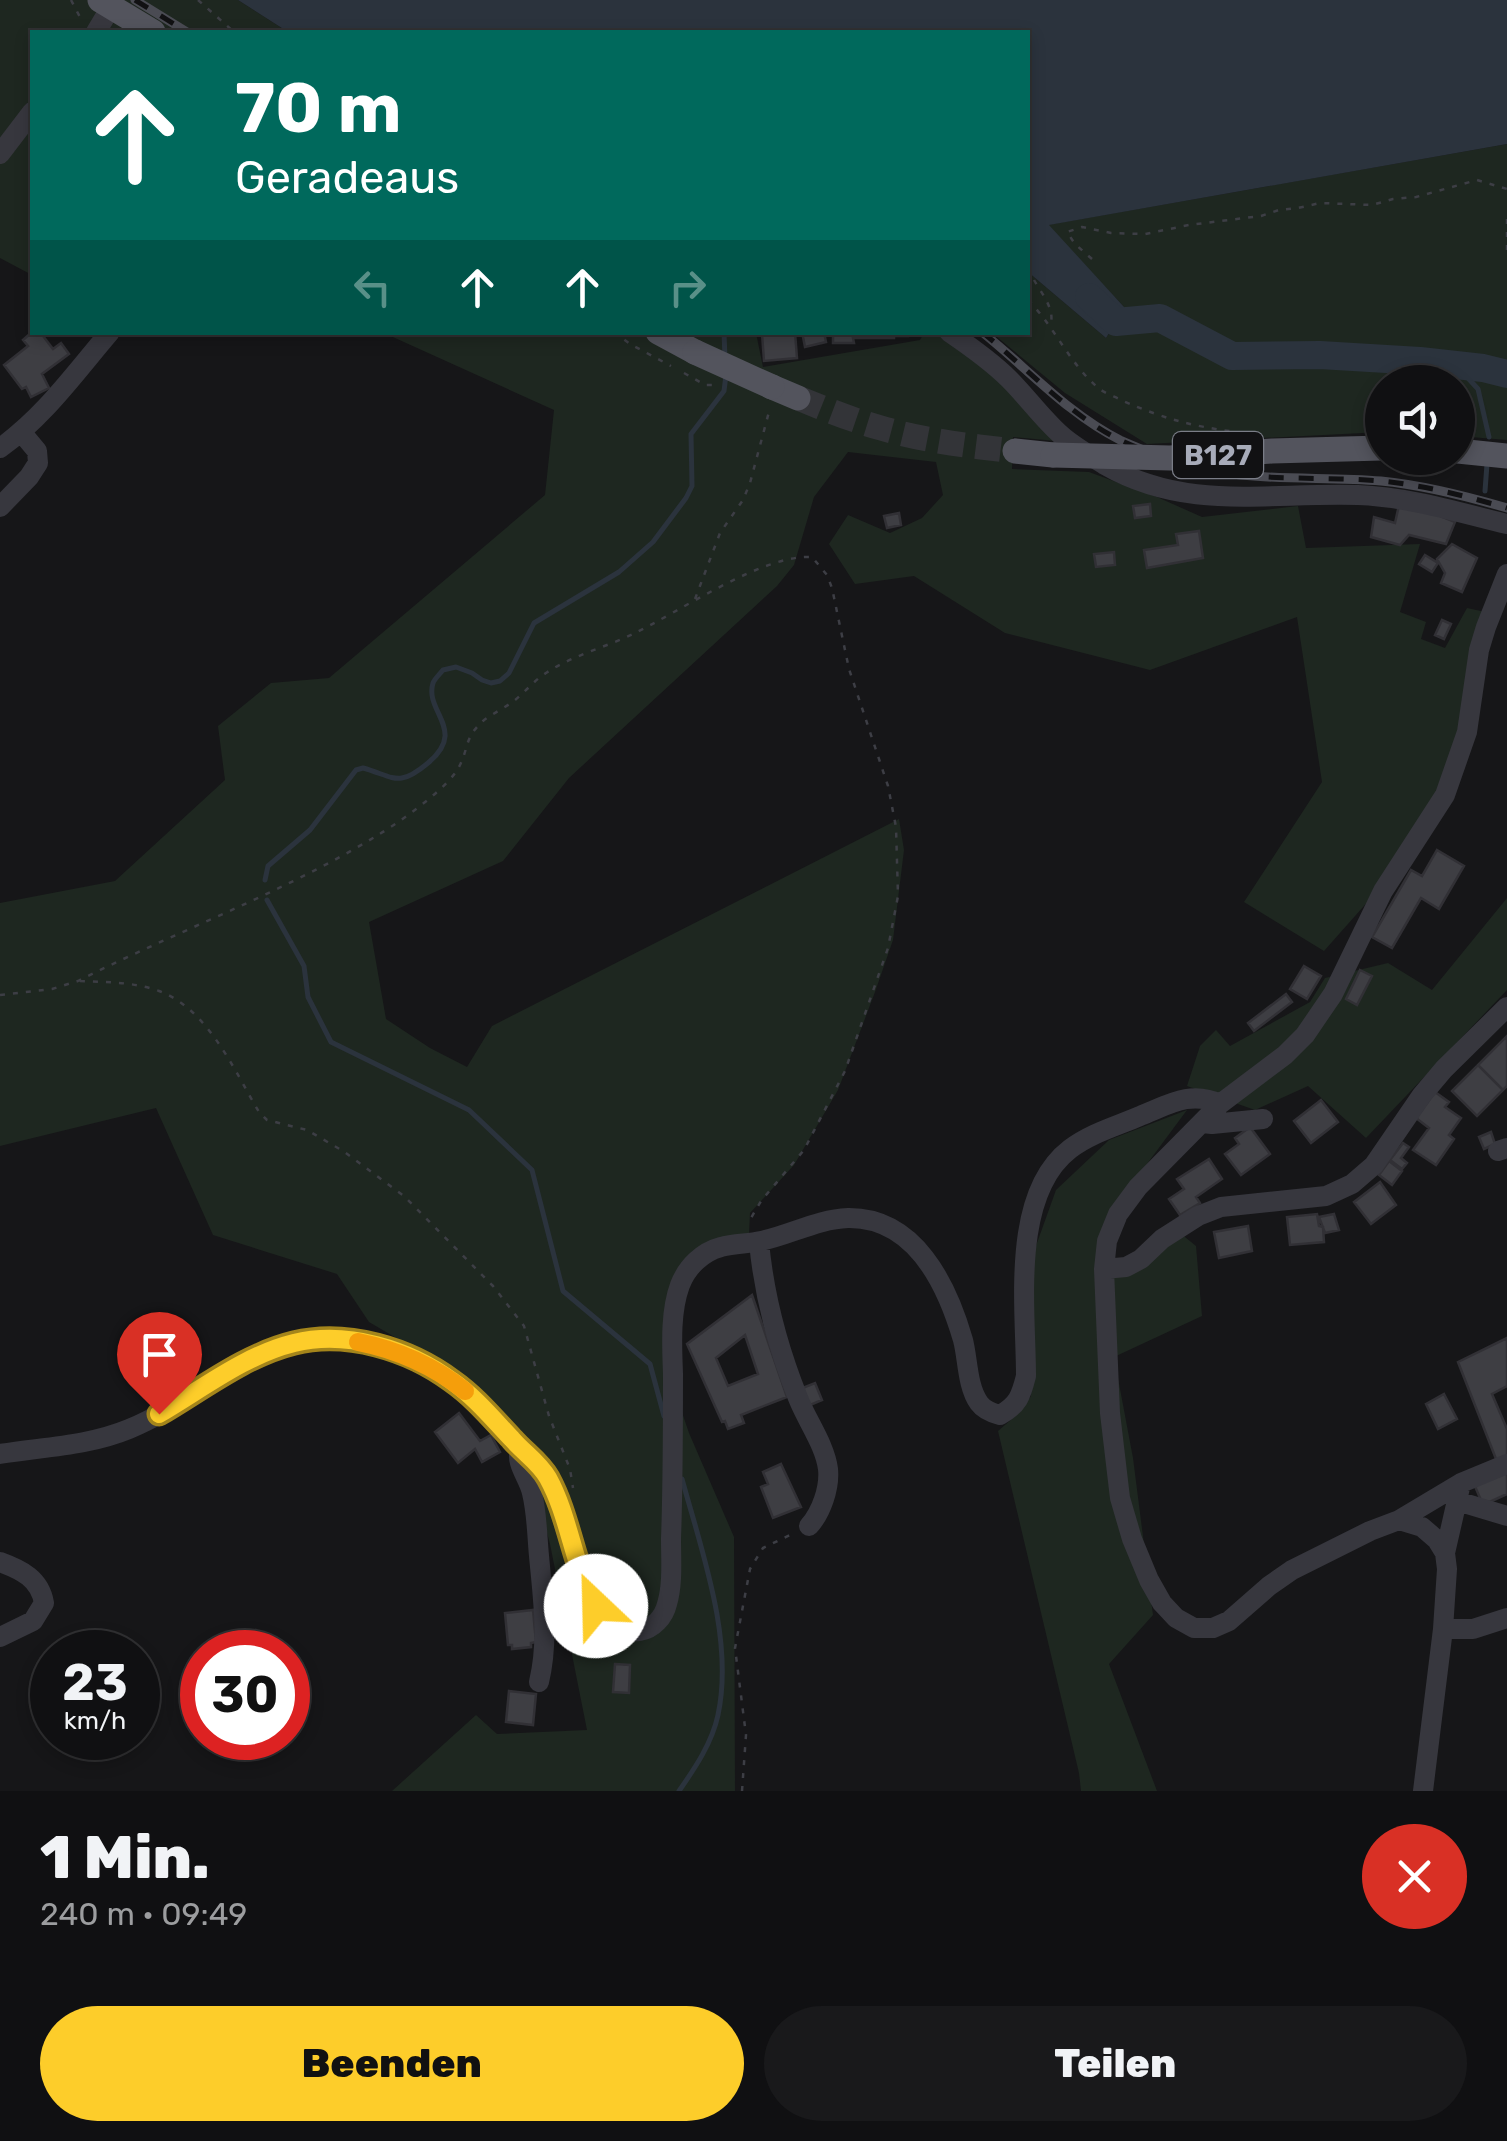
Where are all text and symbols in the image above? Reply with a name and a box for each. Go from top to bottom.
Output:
text: 70 m [235,67,402,150]
icon: ahead [70,70,200,200]
text: Geradeaus [235,151,459,204]
icon: left [345,260,400,315]
icon: ahead [450,260,505,315]
icon: ahead [555,260,610,315]
icon: right [660,260,715,315]
map controls [1365,365,1475,475]
button: sound [1365,365,1475,475]
road number: B127 [1173,432,1263,478]
pin [117,1312,202,1415]
icon: arrive [132,1327,187,1382]
position arrow [544,1554,648,1658]
speed limit sign: 30 [180,1630,310,1760]
text: 23 [62,1653,128,1713]
text: km/h [64,1706,126,1735]
text: 1 Min. [40,1822,210,1893]
button: close [1362,1824,1467,1929]
text: 240 m · 09:49 [40,1895,247,1933]
button: Beenden [40,2006,744,2121]
button: Teilen [764,2006,1467,2121]

